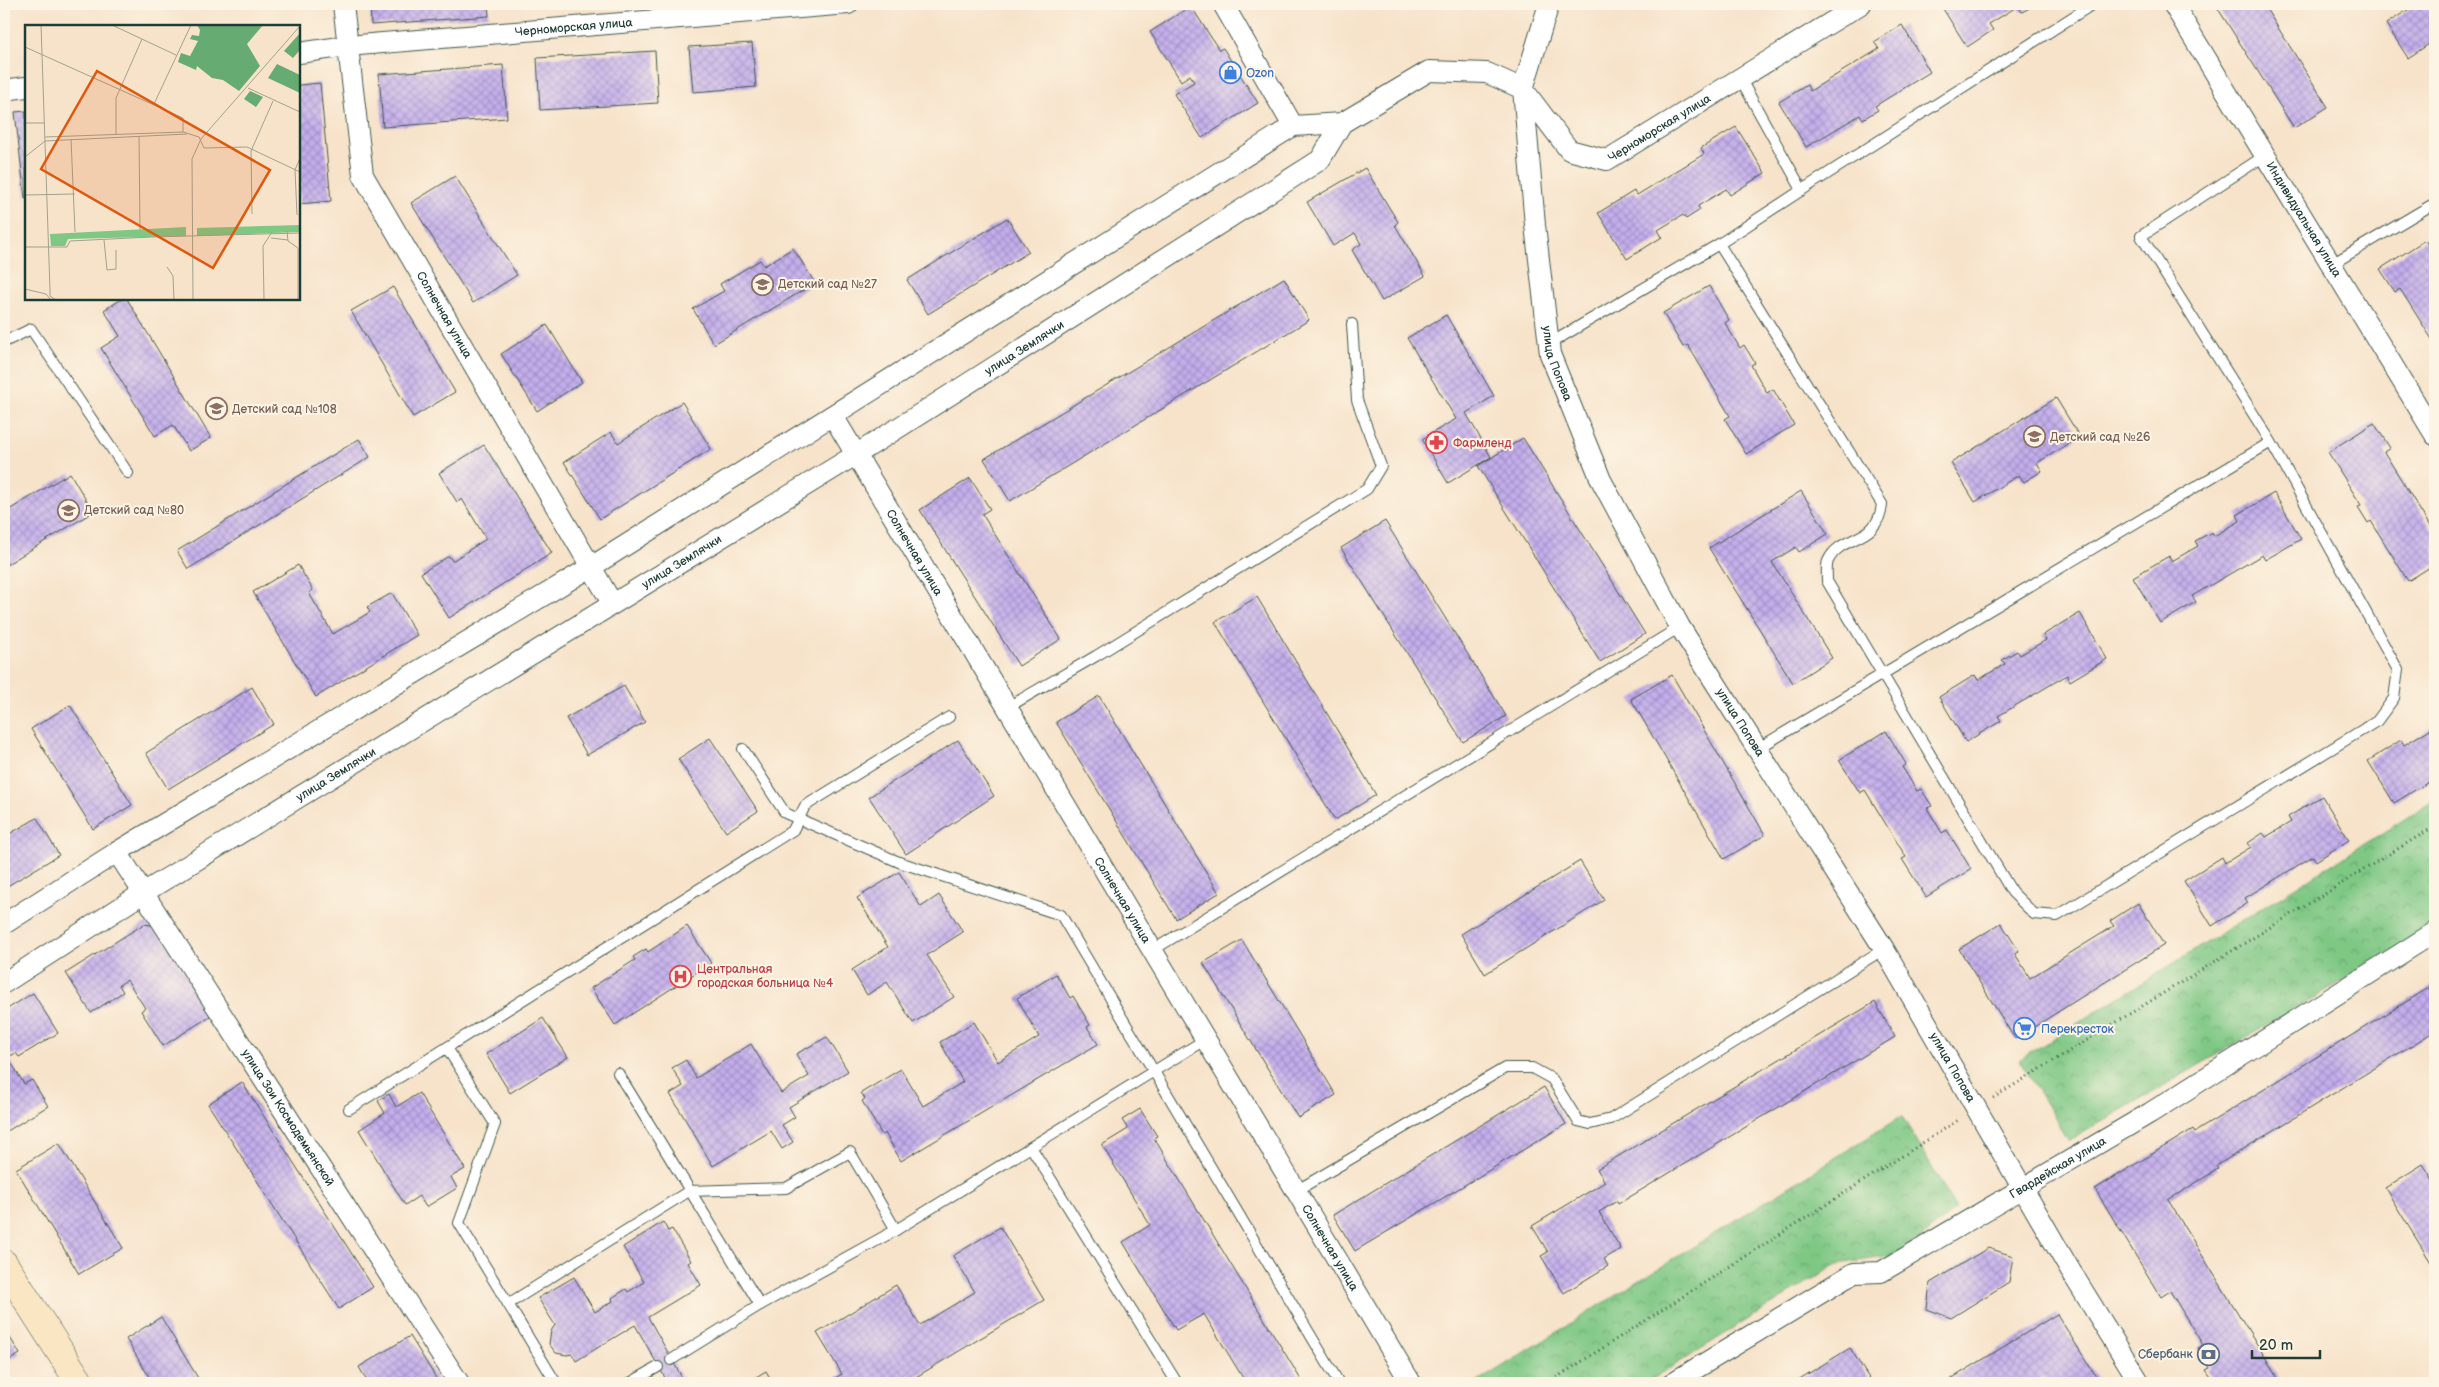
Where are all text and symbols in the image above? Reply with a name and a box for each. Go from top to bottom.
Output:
street label: Черноморская улица [514,15,633,40]
inset map [25,25,300,300]
shop icon: Ozon [1218,61,1242,85]
place label: Ozon [1246,66,1274,81]
street label: Черноморская улица [1605,91,1714,166]
street label: Индивидуальная улица [2263,159,2344,280]
street label: Солнечная улица [413,269,475,361]
school or university icon: Детский сад №27 [750,272,774,296]
place label: Детский сад №27 [778,277,877,292]
street label: улица Землячки [982,317,1067,379]
street label: улица Попова [1539,325,1575,403]
school or university icon: Детский сад №108 [204,397,228,421]
place label: Детский сад №108 [232,402,337,417]
school or university icon: Детский сад №26 [2022,425,2046,449]
place label: Детский сад №26 [2050,430,2150,445]
pharmacy icon: Фармленд [1425,431,1449,455]
place label: Фармленд [1453,436,1512,451]
school or university icon: Детский сад №80 [56,498,80,522]
place label: Детский сад №80 [84,503,184,518]
street label: Солнечная улица [883,507,946,599]
street label: улица Землячки [639,532,725,592]
street label: улица Попова [1713,686,1767,760]
street label: улица Землячки [293,745,379,805]
street label: Солнечная улица [1090,855,1153,946]
place label: Центральная городская больница №4 [697,962,834,991]
hospital icon: Центральная городская больница №4 [669,964,693,988]
supermarket icon: Перекресток [2013,1017,2037,1041]
place label: Перекресток [2041,1022,2114,1037]
street label: улица Попова [1926,1030,1978,1105]
street label: улица Зои Космодемьянской [238,1047,337,1189]
street label: Гвардейская улица [2007,1134,2109,1202]
street label: Солнечная улица [1298,1202,1361,1294]
scale bar [2252,1327,2319,1359]
text: 20 m [2259,1336,2293,1355]
bank icon: Сбербанк [2197,1342,2221,1366]
place label: Сбербанк [2138,1347,2194,1362]

